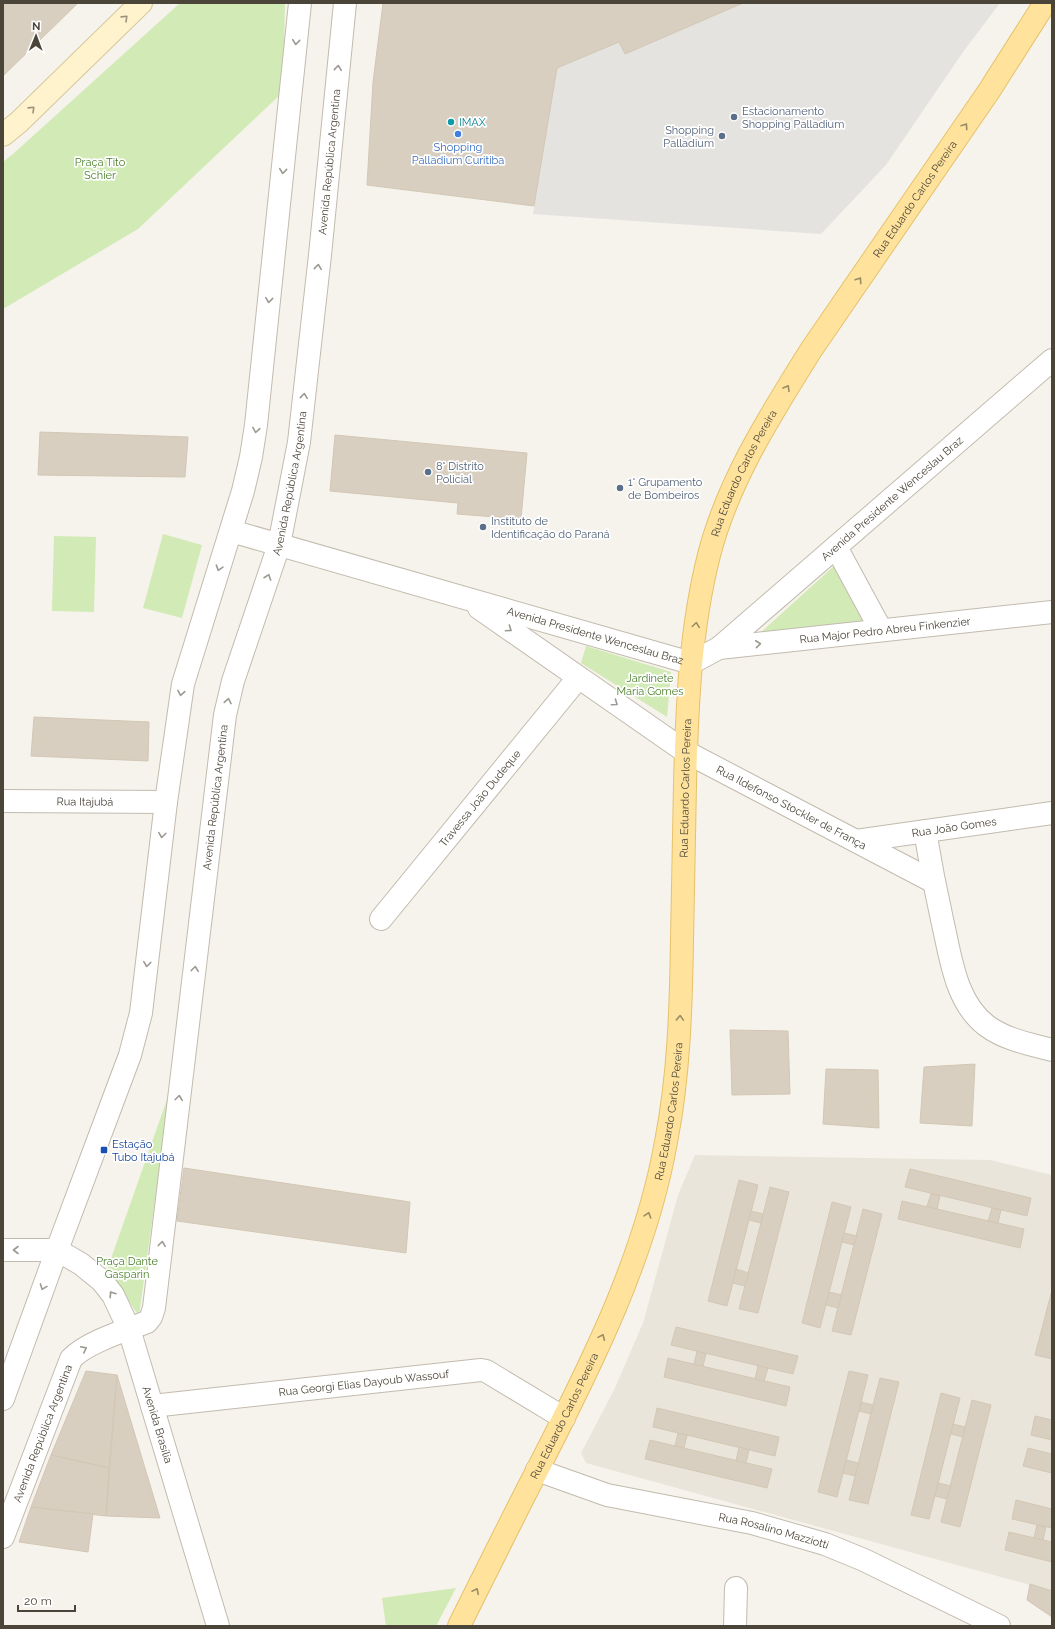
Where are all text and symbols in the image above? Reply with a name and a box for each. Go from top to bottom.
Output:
one-way arrow [120,15,128,23]
north arrow [16,16,56,56]
text: N [32,20,40,33]
one-way arrow [292,39,301,45]
one-way arrow [334,65,343,71]
street label: Avenida República Argentina [316,88,343,235]
place label: Estacionamento Shopping Palladium [742,105,844,131]
one-way arrow [27,106,35,114]
marker: Estacionamento Shopping Palladium [729,112,739,122]
place label: IMAX [459,116,486,129]
marker: IMAX [446,117,456,127]
place label: Shopping Palladium [663,124,714,150]
one-way arrow [960,124,967,131]
marker: Shopping Palladium Curitiba [453,129,463,139]
marker: Shopping Palladium [717,131,727,141]
street label: Rua Eduardo Carlos Pereira [870,138,960,260]
place label: Shopping Palladium Curitiba [412,141,504,167]
park label: Praça Tito Schier [75,156,126,182]
one-way arrow [278,168,287,174]
one-way arrow [314,264,323,270]
one-way arrow [854,277,861,284]
one-way arrow [265,297,274,303]
one-way arrow [783,385,790,392]
one-way arrow [299,393,308,399]
street label: Rua Eduardo Carlos Pereira [709,408,780,538]
street label: Avenida República Argentina [270,410,309,557]
one-way arrow [252,427,260,433]
street label: Avenida Presidente Wenceslau Braz [819,434,966,564]
place label: 8° Distrito Policial [436,460,484,486]
marker: 8° Distrito Policial [423,467,433,477]
place label: 1° Grupamento de Bombeiros [628,476,703,502]
marker: 1° Grupamento de Bombeiros [615,483,625,493]
place label: Instituto de Identificação do Paraná [491,515,610,541]
marker: Instituto de Identificação do Paraná [478,522,488,532]
one-way arrow [215,565,224,572]
one-way arrow [263,574,272,581]
street label: Avenida Presidente Wenceslau Braz [505,605,685,668]
street label: Rua Major Pedro Abreu Finkenzier [799,615,971,646]
one-way arrow [691,622,700,628]
one-way arrow [504,624,511,631]
one-way arrow [755,639,761,648]
park label: Jardinete Maria Gomes [617,672,683,698]
one-way arrow [177,689,186,696]
one-way arrow [223,698,232,704]
one-way arrow [611,698,618,705]
street label: Rua Eduardo Carlos Pereira [678,718,694,858]
street label: Avenida República Argentina [200,724,231,871]
street label: Travessa João Dudeque [437,747,524,850]
street label: Rua Ildefonso Stockler de França [714,763,868,852]
street label: Rua Itajubá [57,795,113,809]
street label: Rua João Gomes [911,815,997,840]
one-way arrow [158,832,167,838]
one-way arrow [142,961,151,967]
one-way arrow [190,966,199,972]
one-way arrow [676,1015,685,1021]
street label: Rua Eduardo Carlos Pereira [652,1042,685,1182]
one-way arrow [175,1095,184,1101]
place label: Estação Tubo Itajubá [112,1138,175,1164]
marker: Estação Tubo Itajubá [99,1145,109,1155]
one-way arrow [643,1212,652,1219]
one-way arrow [157,1241,166,1247]
one-way arrow [13,1246,19,1254]
park label: Praça Dante Gasparin [96,1255,158,1281]
one-way arrow [40,1283,48,1290]
one-way arrow [110,1292,117,1299]
one-way arrow [597,1333,605,1341]
one-way arrow [79,1346,87,1354]
street label: Rua Eduardo Carlos Pereira [528,1351,601,1481]
street label: Avenida República Argentina [11,1363,75,1504]
street label: Rua Georgi Elias Dayoub Wassouf [278,1368,450,1399]
street label: Avenida Brasília [139,1385,175,1465]
street label: Rua Rosalino Mazziotti [717,1511,831,1552]
scale bar [18,1587,75,1613]
one-way arrow [471,1588,479,1595]
text: 20 m [24,1594,52,1608]

